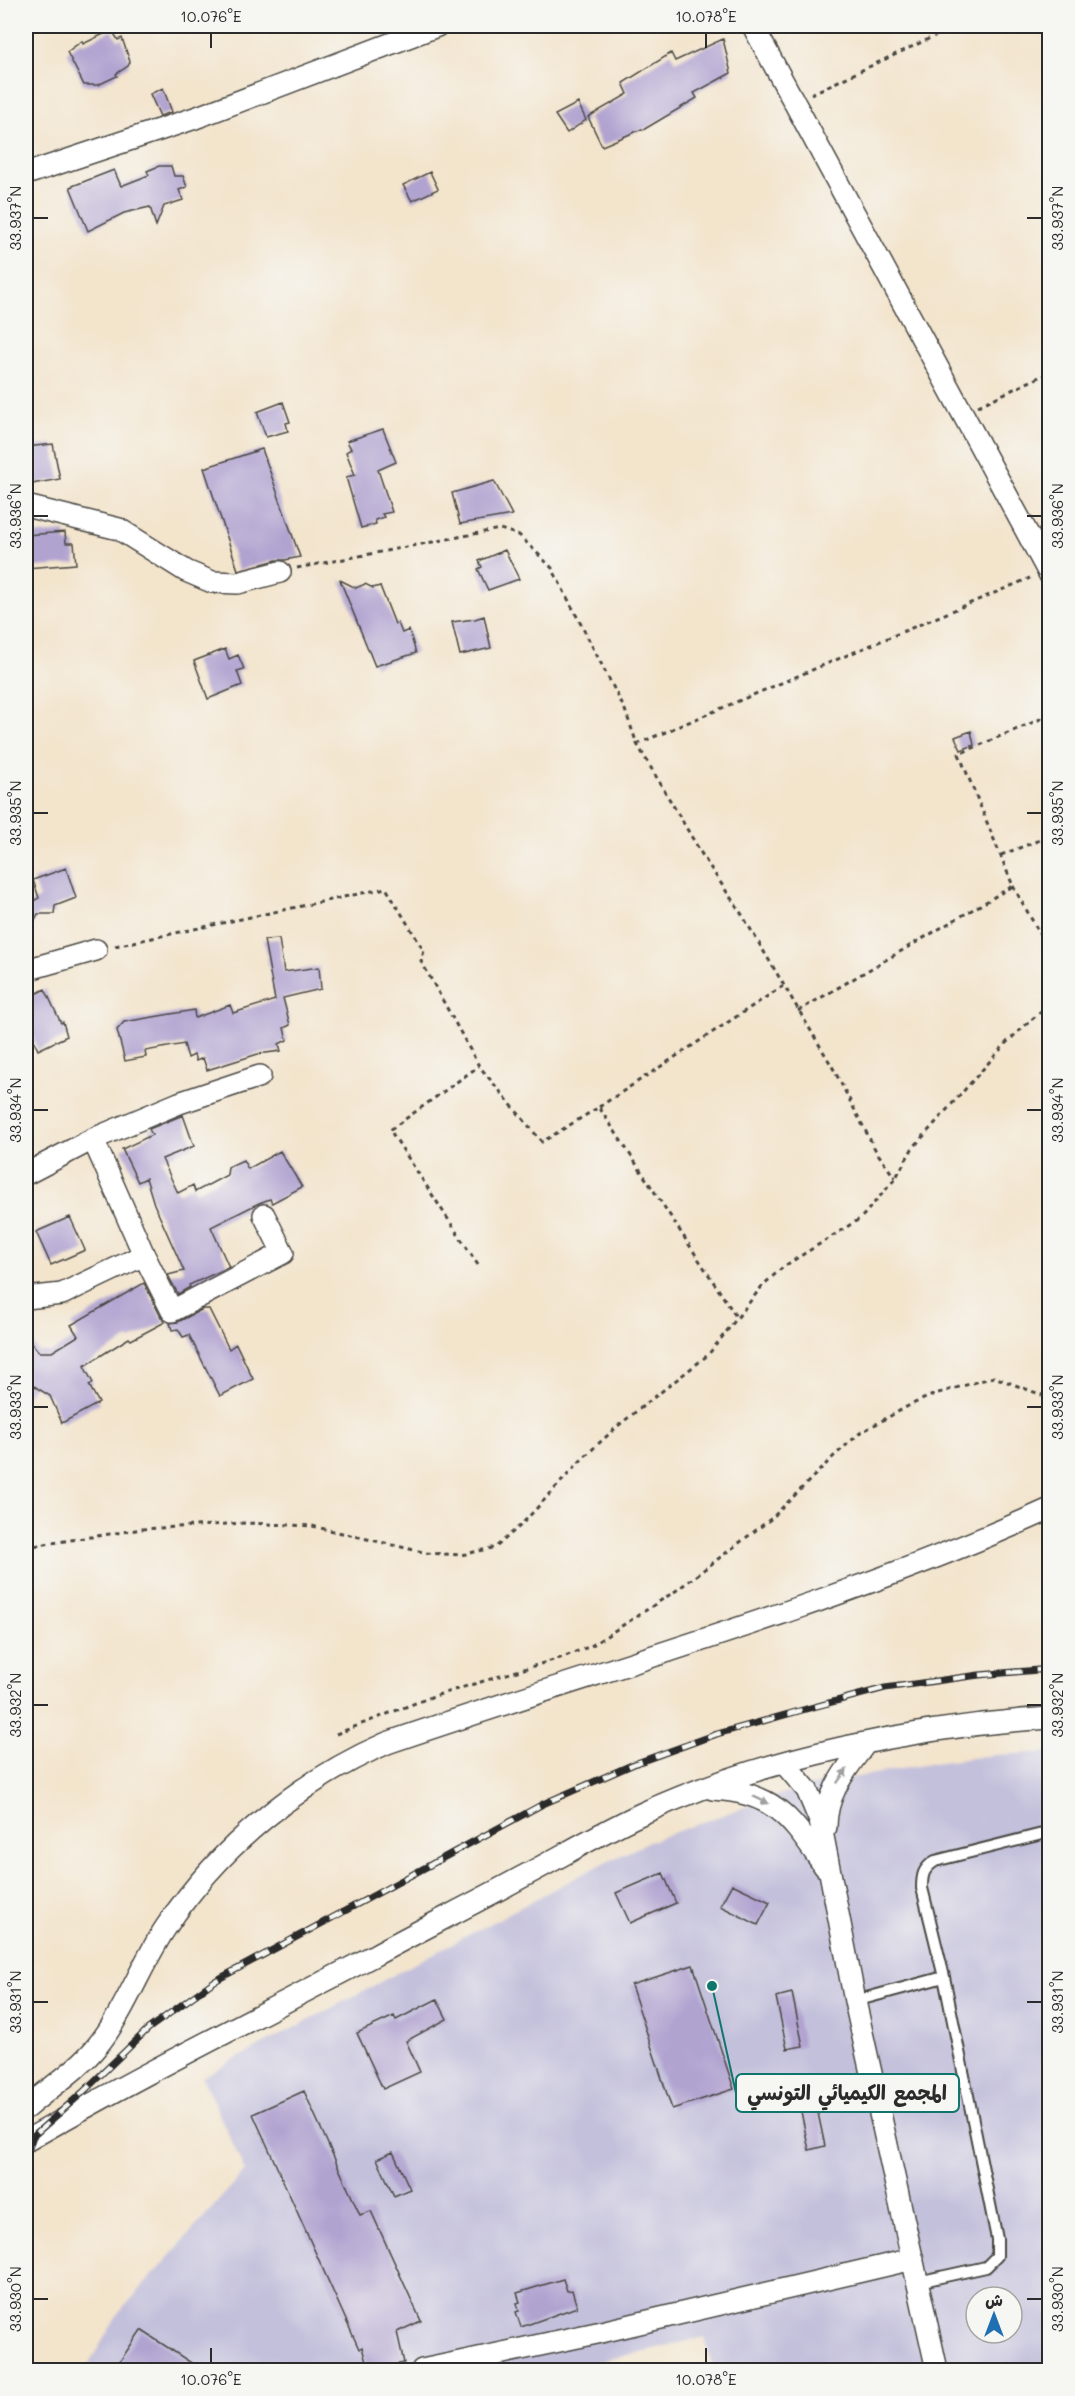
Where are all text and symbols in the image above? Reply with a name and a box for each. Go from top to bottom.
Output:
text: 10.076°E [180,6,242,26]
text: 10.078°E [675,6,737,26]
text: 33.937°N [5,186,25,250]
text: 33.937°N [1047,186,1067,250]
text: 33.936°N [5,483,25,549]
text: 33.936°N [1047,483,1067,549]
text: 33.935°N [5,780,25,846]
text: 33.935°N [1047,780,1067,846]
text: 33.934°N [5,1077,25,1143]
text: 33.934°N [1047,1077,1067,1143]
text: 33.933°N [5,1374,25,1440]
text: 33.933°N [1047,1374,1067,1440]
text: 33.932°N [5,1673,25,1737]
text: 33.932°N [1047,1673,1067,1737]
one-way arrow [836,1768,848,1784]
one-way arrow [752,1795,769,1804]
text: 33.931°N [5,1970,25,2034]
text: 33.931°N [1047,1970,1067,2034]
callout: المجمع الكيميائي التونسي [736,2074,959,2112]
text: المجمع الكيميائي التونسي [747,2079,947,2111]
text: 33.930°N [5,2266,25,2332]
text: 33.930°N [1047,2266,1067,2332]
north arrow [964,2285,1024,2345]
text: ش [985,2289,1003,2310]
text: 10.076°E [180,2369,242,2389]
text: 10.078°E [675,2369,737,2389]

